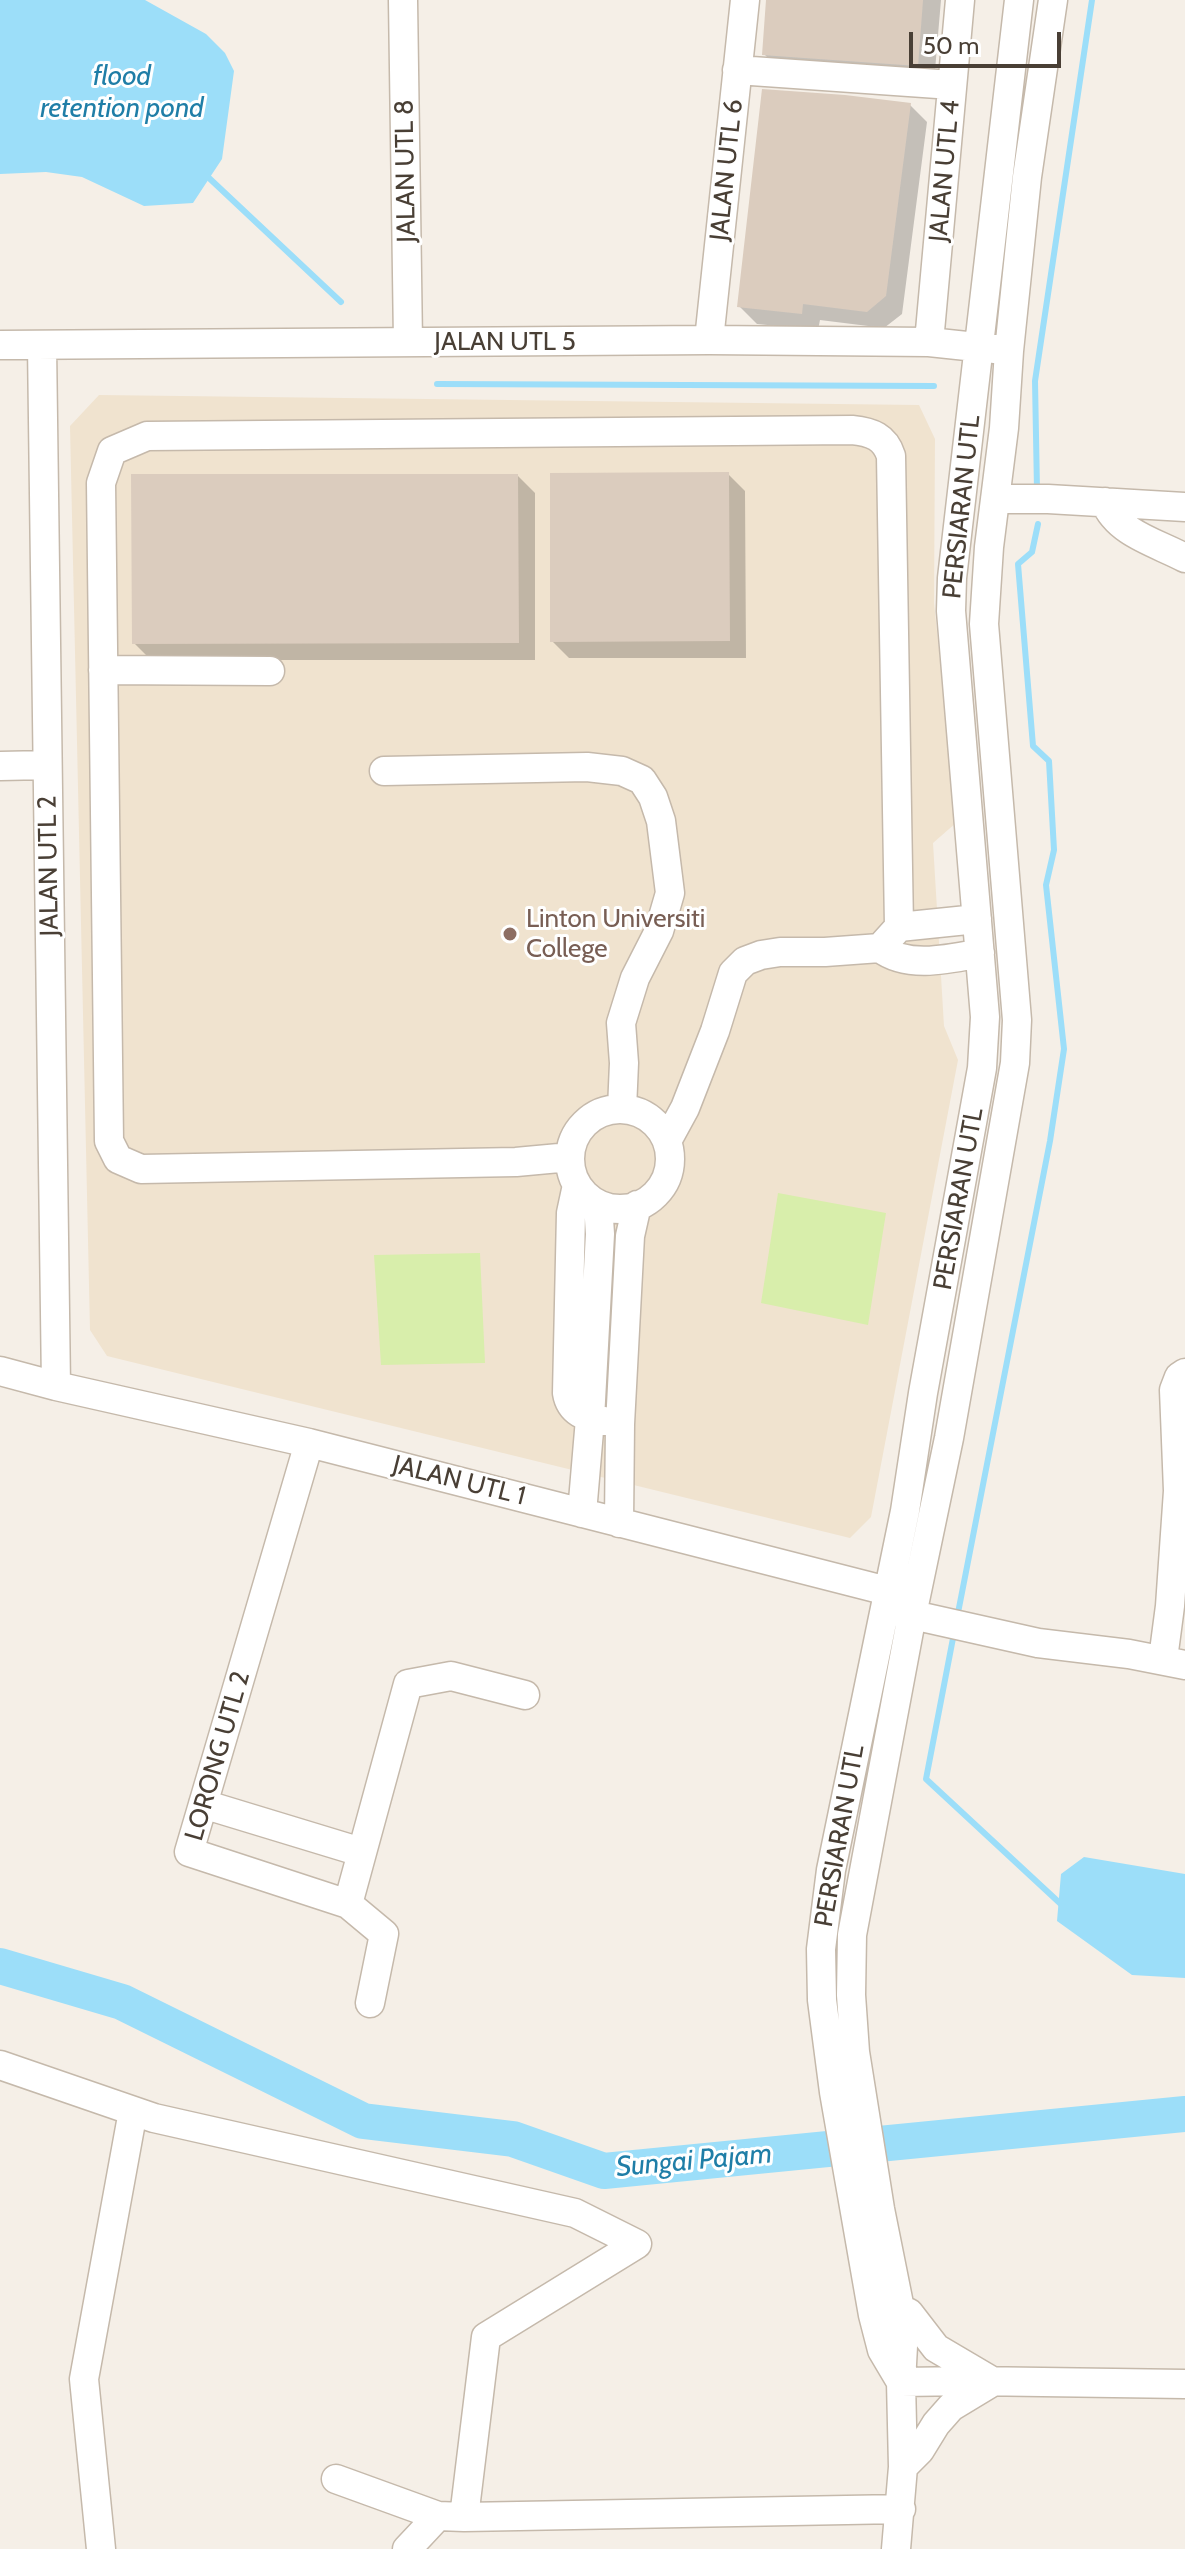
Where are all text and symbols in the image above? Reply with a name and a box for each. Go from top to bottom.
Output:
scale bar [913,16,1065,66]
text: 50 m [923,31,979,60]
water label: flood retention pond [40,60,204,126]
street label: JALAN UTL 6 [704,98,750,242]
street label: JALAN UTL 8 [389,99,423,243]
street label: JALAN UTL 4 [923,99,967,243]
street label: JALAN UTL 5 [434,326,576,358]
street label: PERSIARAN UTL [937,414,987,600]
street label: JALAN UTL 2 [32,795,66,937]
place label: Linton Universiti College [526,903,705,964]
marker: Linton Universiti College [501,925,519,943]
street label: PERSIARAN UTL [928,1106,990,1292]
street label: JALAN UTL 1 [389,1449,529,1513]
street label: LORONG UTL 2 [179,1668,257,1844]
street label: PERSIARAN UTL [809,1743,871,1929]
water label: Sungai Pajam [615,2137,773,2185]

